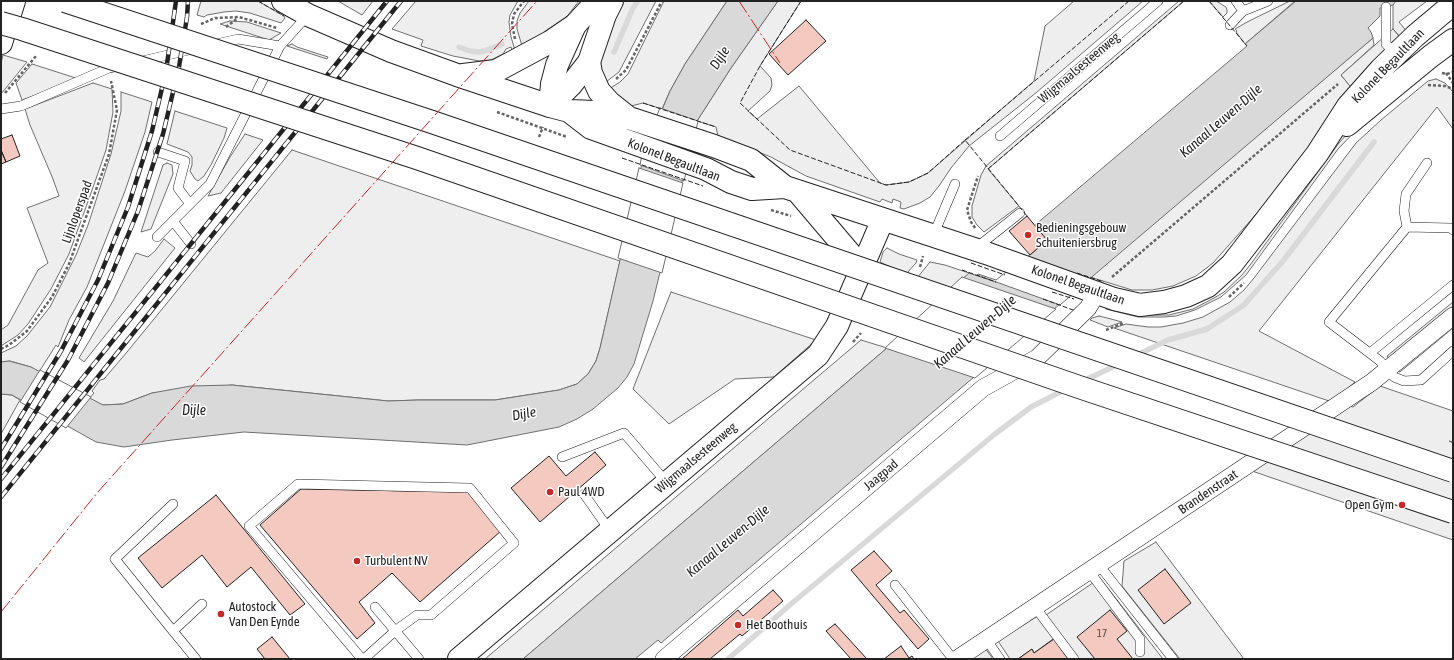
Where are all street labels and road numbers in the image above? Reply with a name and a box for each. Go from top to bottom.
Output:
street label: Kolonel Begaultlaan [1348,25,1428,107]
street label: Wijgmaalsesteenweg [1035,29,1123,107]
street label: Kolonel Begaultlaan [626,135,722,185]
street label: Lijnloperspad [58,179,96,245]
street label: Kolonel Begaultlaan [1029,262,1127,308]
street label: Wijgmaalsesteenweg [652,419,740,497]
street label: Jaagpad [861,456,901,494]
street label: Brandenstraat [1175,466,1241,518]

